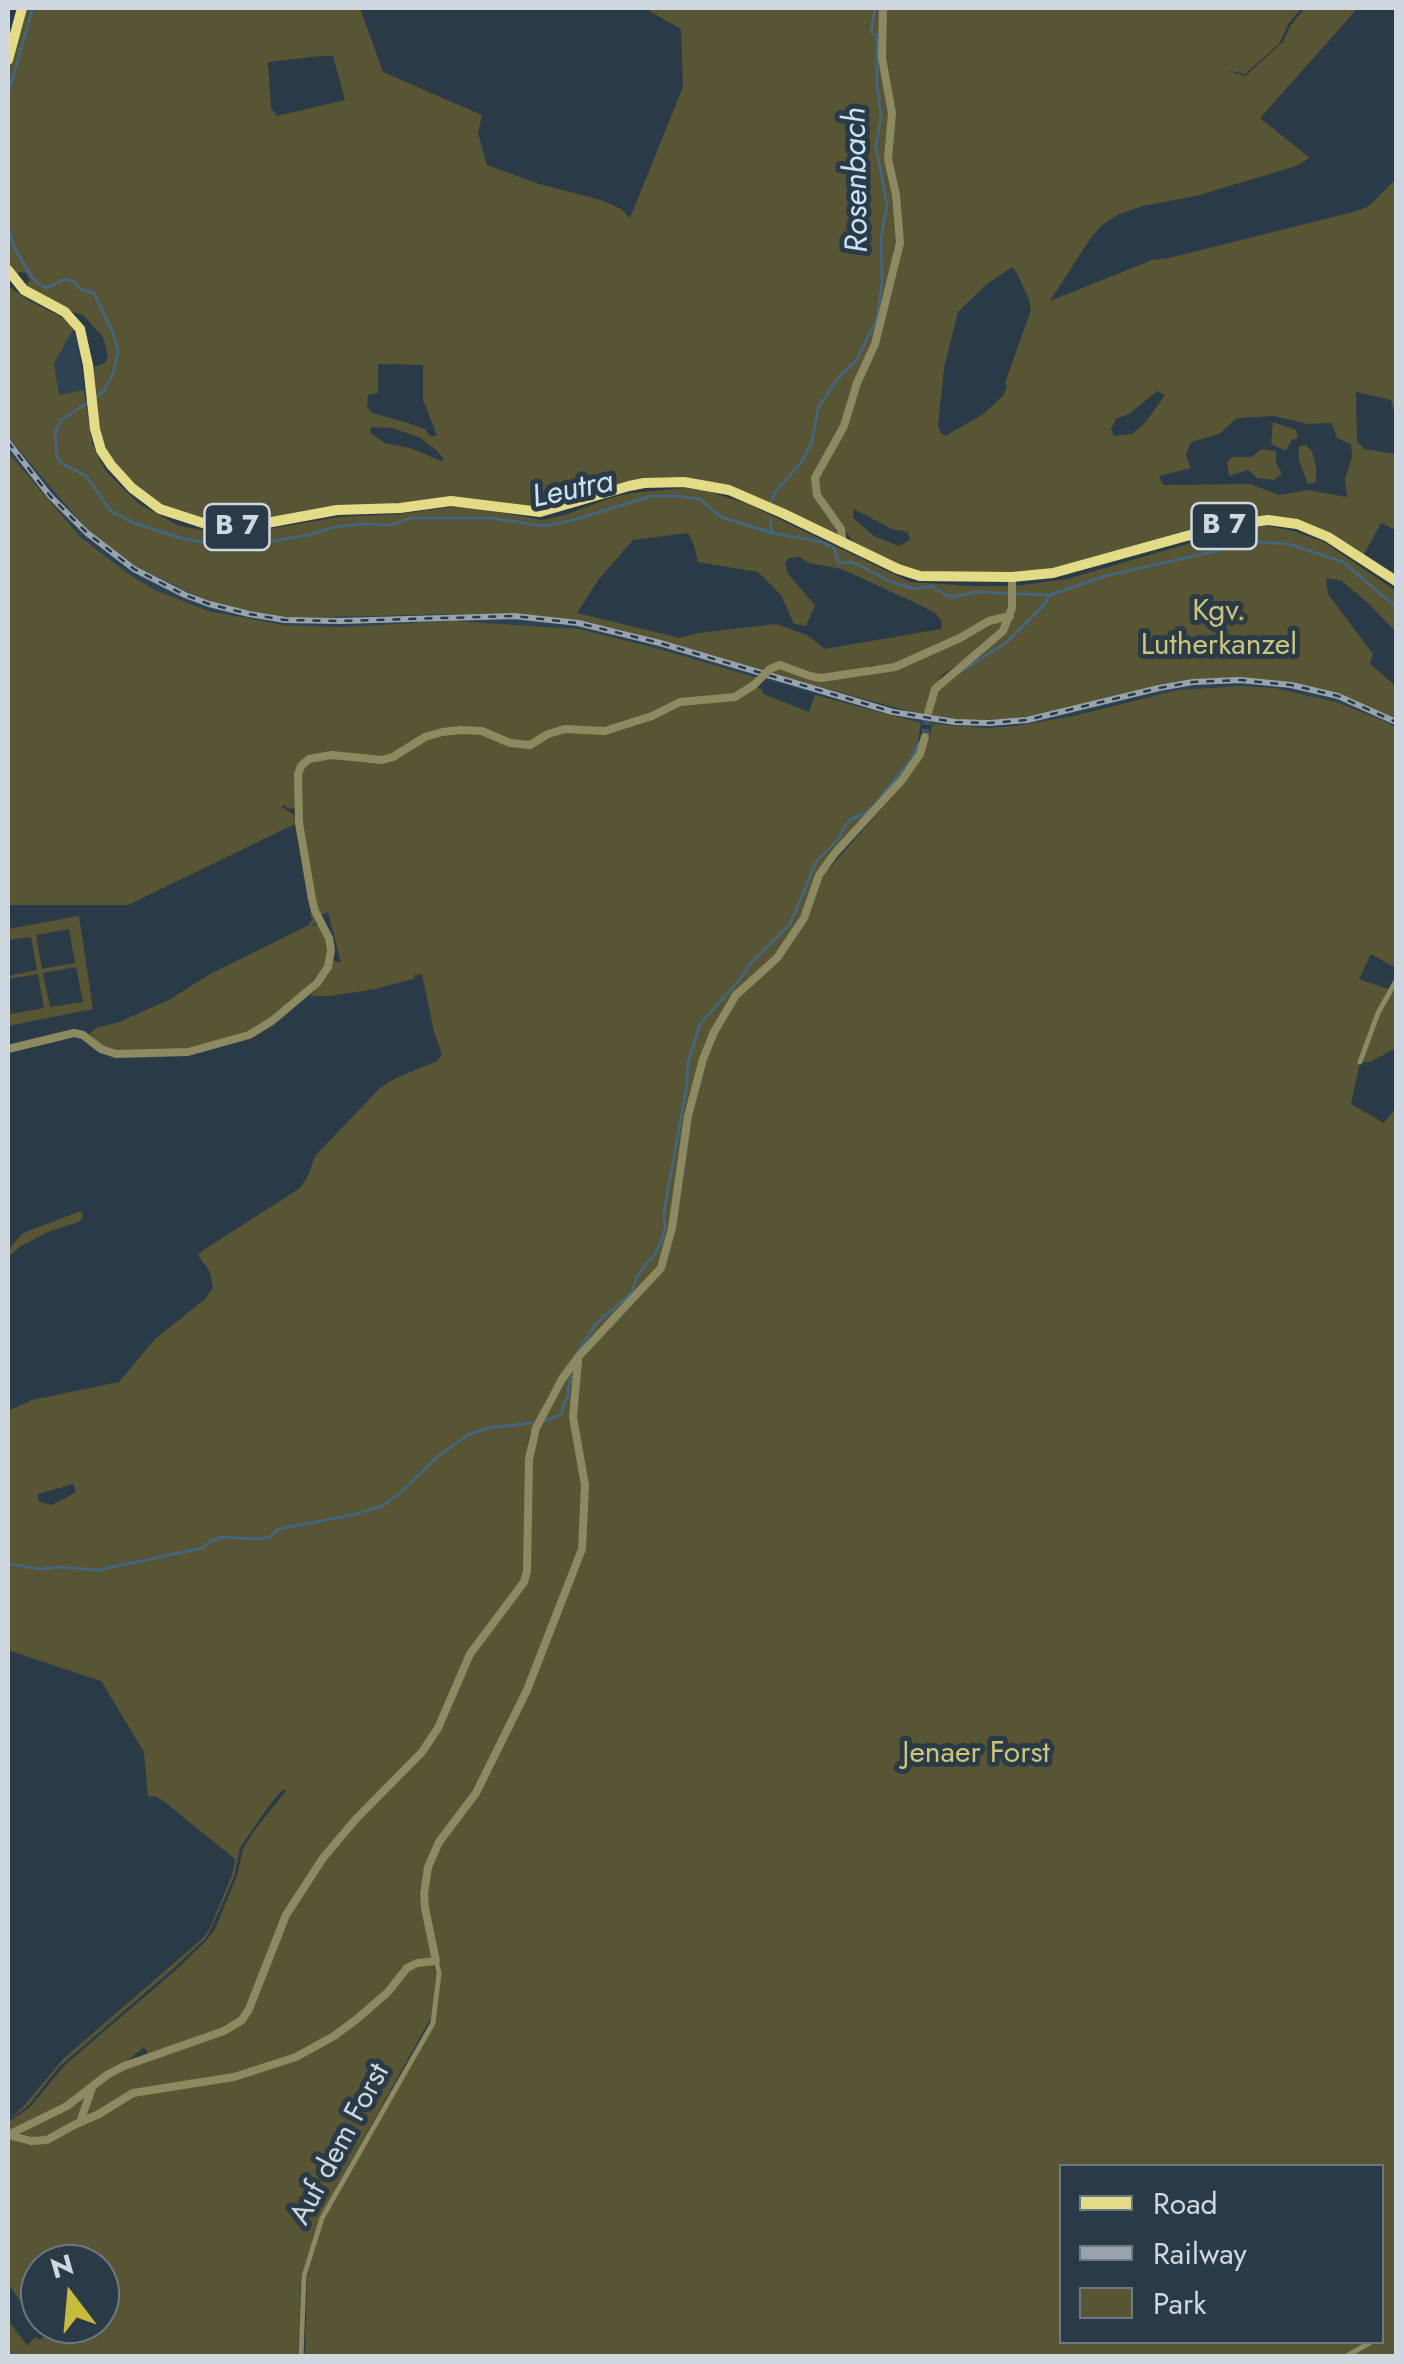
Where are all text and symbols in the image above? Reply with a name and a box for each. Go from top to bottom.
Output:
water label: Rosenbach [838,107,878,253]
water label: Leutra [529,464,617,518]
road number: B 7 [1192,503,1256,549]
road number: B 7 [204,504,270,550]
park label: Kgv. Lutherkanzel [1141,595,1297,666]
park label: Jenaer Forst [902,1737,1050,1773]
street label: Auf dem Forst [283,2058,399,2232]
legend [1059,2164,1384,2344]
text: Road [1153,2182,1218,2225]
text: Railway [1153,2232,1247,2275]
north arrow [20,2244,120,2344]
text: N [46,2244,78,2289]
text: Park [1153,2282,1206,2325]

